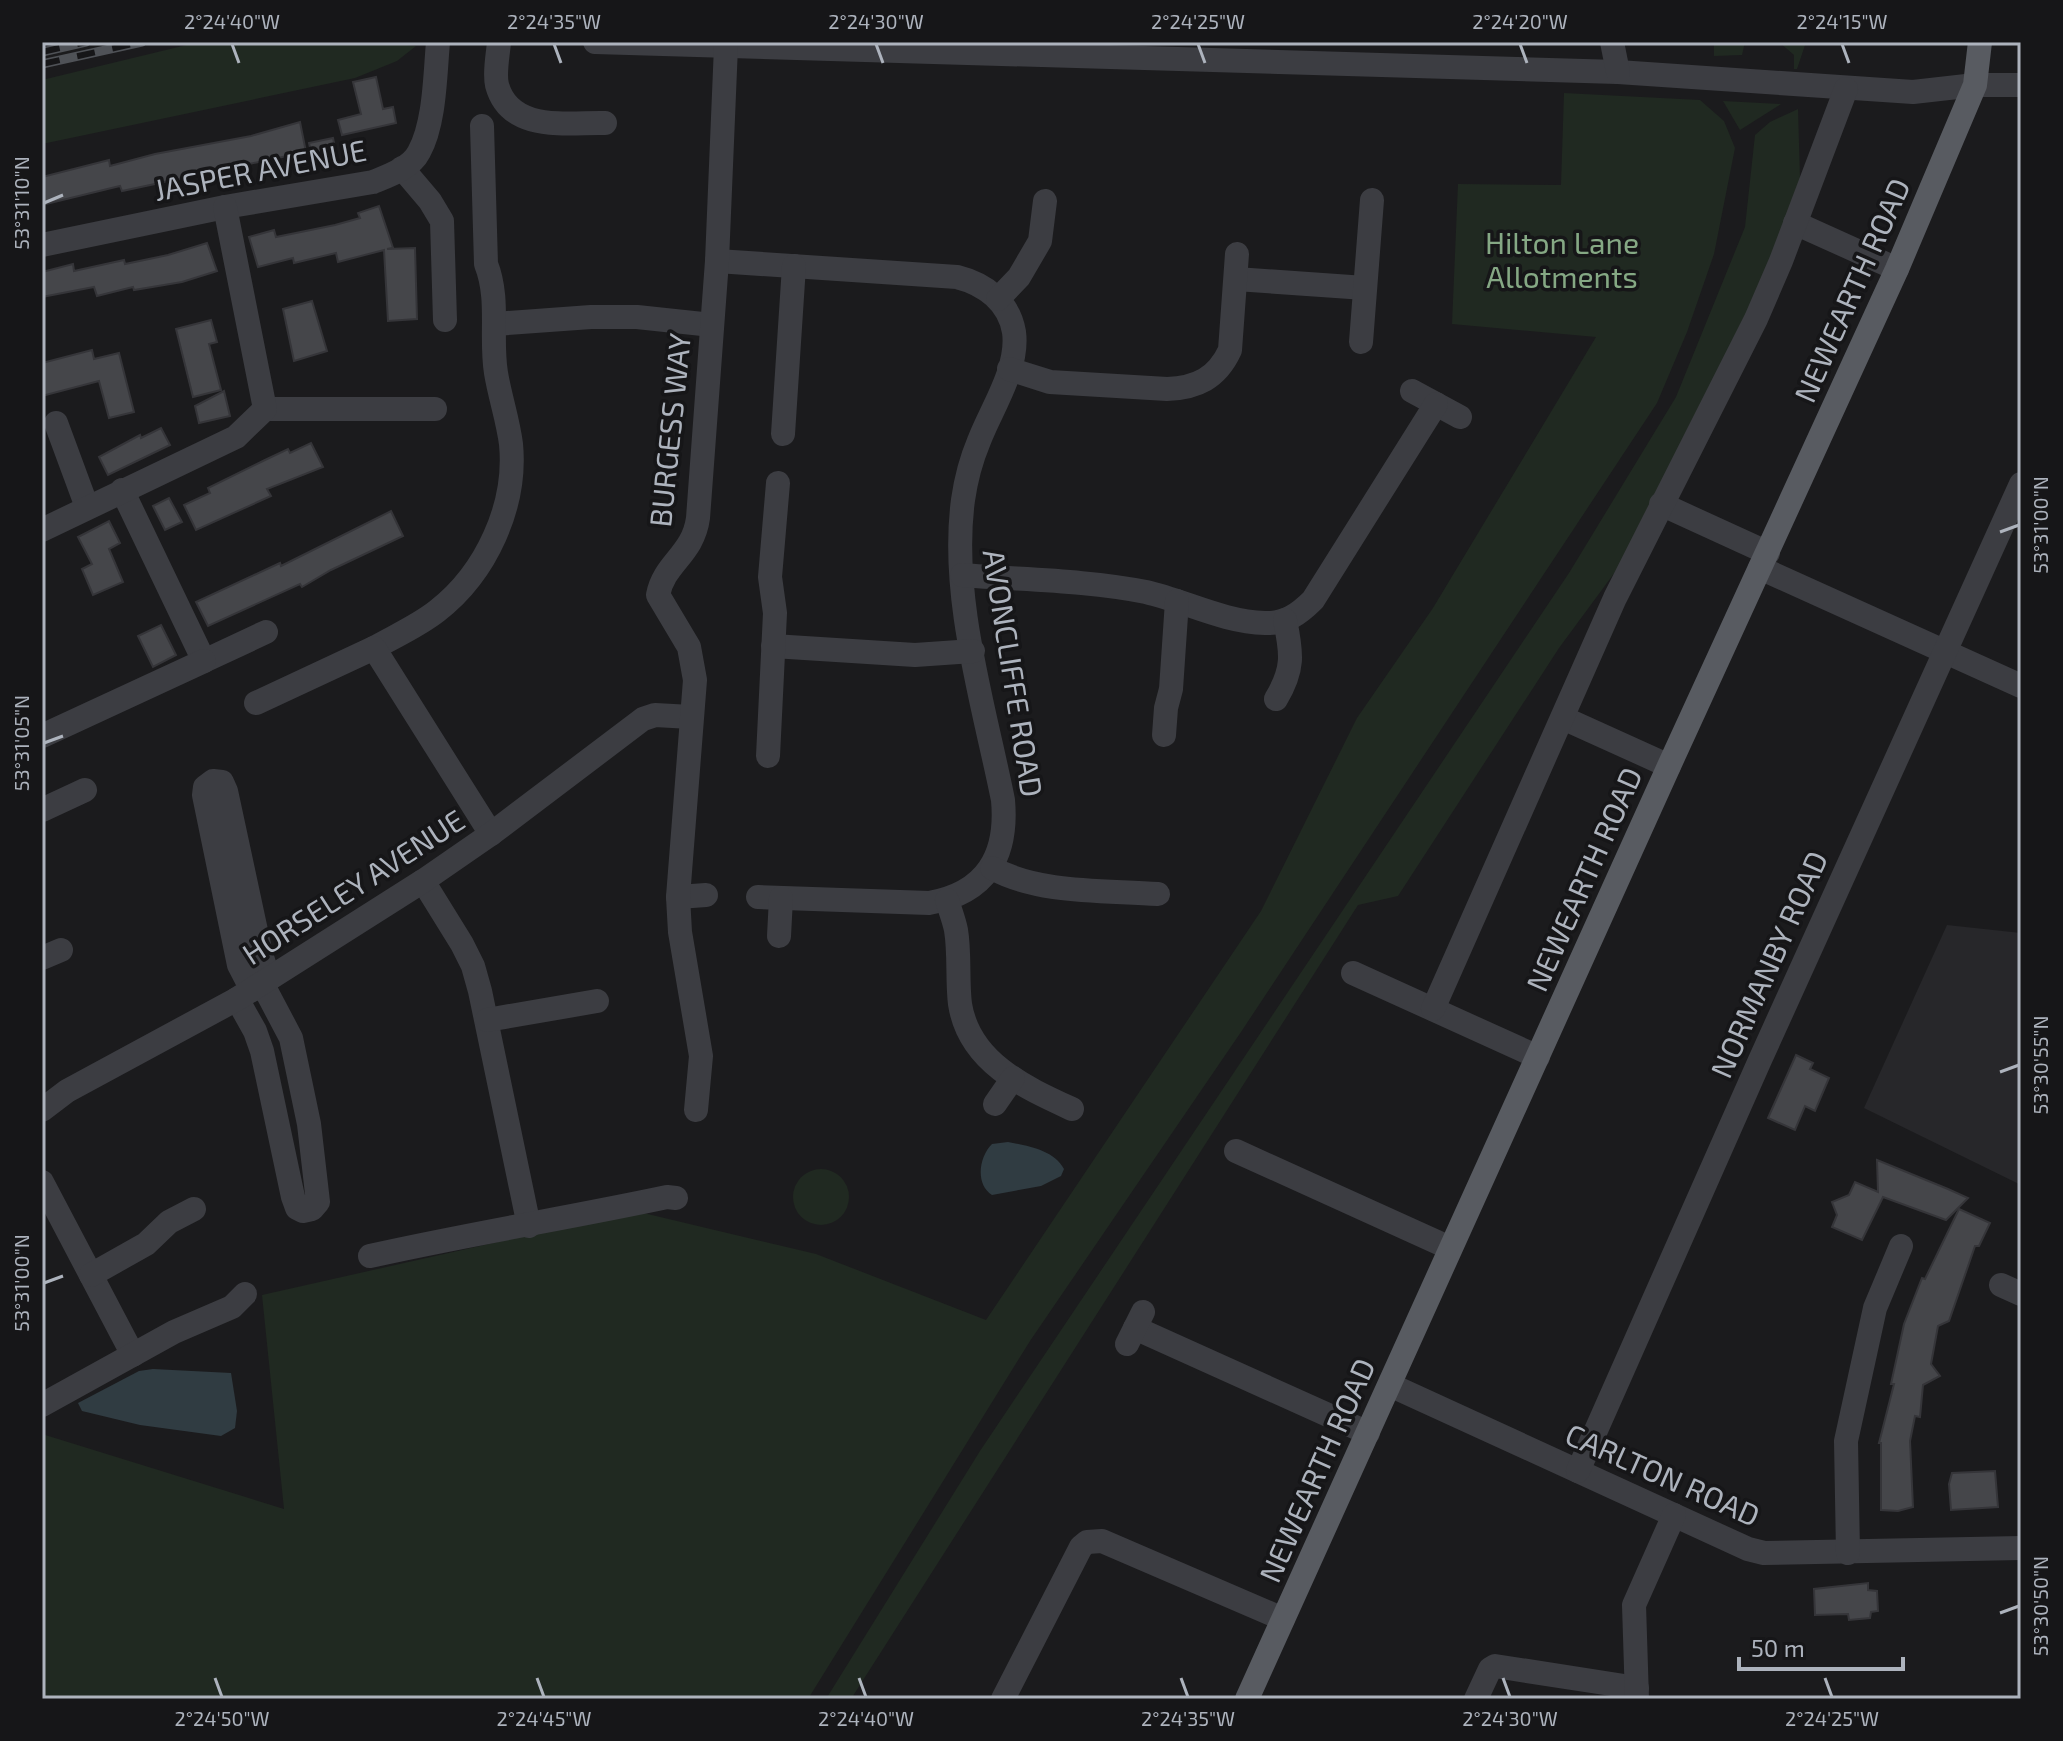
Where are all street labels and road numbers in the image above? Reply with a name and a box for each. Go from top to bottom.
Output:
street label: JASPER AVENUE [151,131,369,207]
street label: NEWEARTH ROAD [1785,172,1917,408]
street label: BURGESS WAY [641,331,697,529]
street label: AVONCLIFFE ROAD [977,547,1051,799]
street label: NEWEARTH ROAD [1517,761,1649,997]
street label: HORSELEY AVENUE [235,801,471,971]
street label: NORMANBY ROAD [1702,845,1834,1083]
street label: NEWEARTH ROAD [1250,1352,1382,1588]
street label: CARLTON ROAD [1560,1415,1766,1533]

